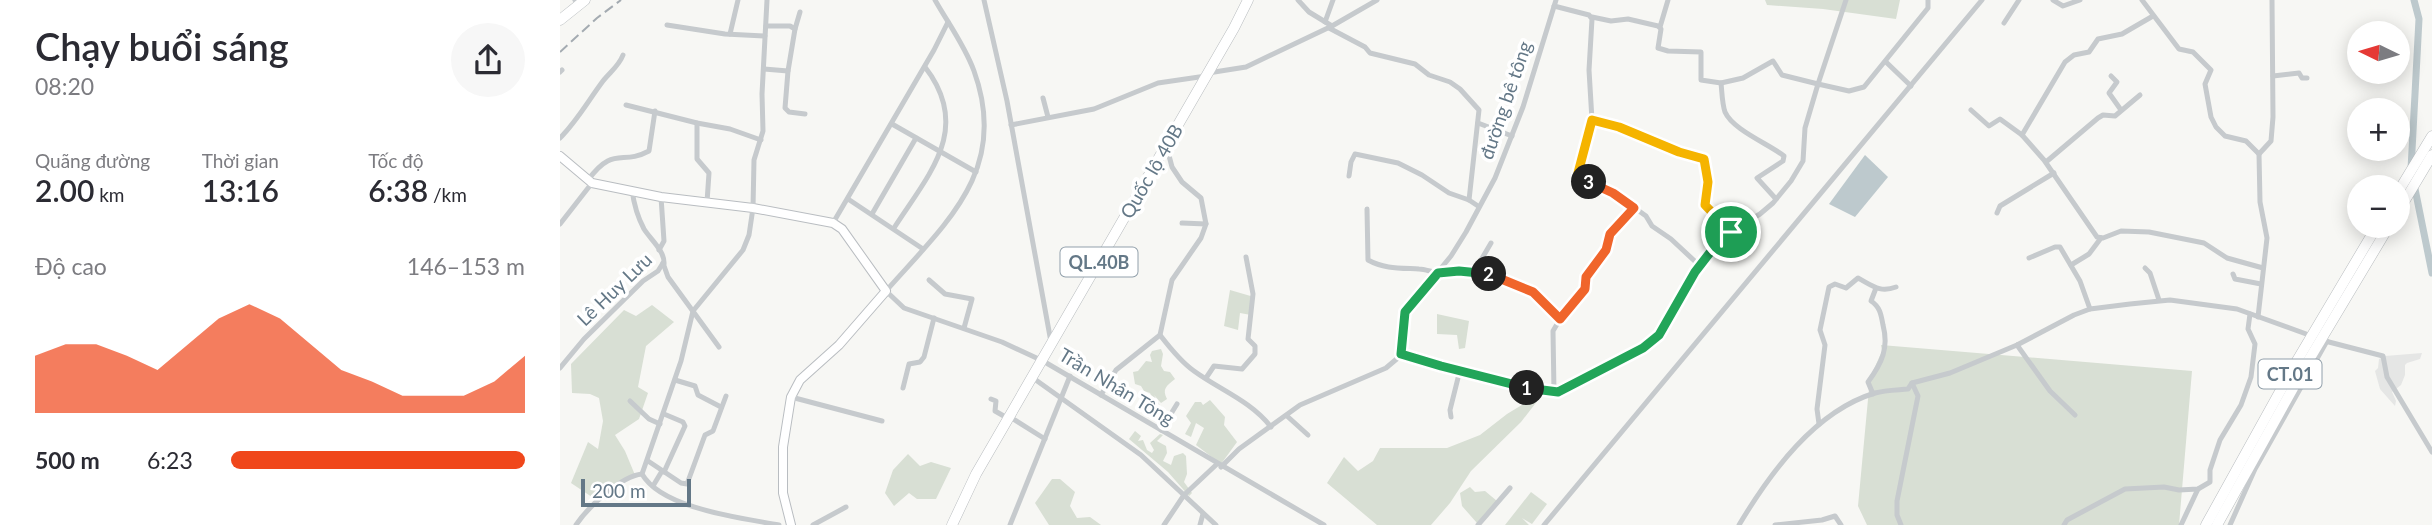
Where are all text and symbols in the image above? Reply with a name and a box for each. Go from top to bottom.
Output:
north arrow [2347,21,2410,84]
map controls [2347,21,2410,238]
text: Chạy buổi sáng [35,23,289,69]
button: share [451,23,525,97]
street label: đường bê tông [1474,38,1536,162]
text: 08:20 [35,72,94,100]
button: + [2347,98,2410,161]
street label: Quốc lộ 40B [1115,120,1187,222]
text: Quãng đường [35,149,150,172]
text: Thời gian [202,149,279,172]
text: Tốc độ [368,149,424,172]
pin: 3 [1572,164,1606,200]
text: 3 [1583,170,1594,193]
text: 2.00 [35,172,94,208]
text: 13:16 [202,172,279,208]
text: 6:38 [368,172,428,208]
button: − [2347,175,2410,238]
text: km [94,183,124,206]
text: /km [428,183,467,206]
pin [1701,202,1761,262]
icon: arrive [1712,213,1750,251]
street label: Lê Huy Lưu [572,248,656,330]
road number: QL.40B [1060,248,1138,276]
text: Độ cao [35,252,107,280]
text: 146–153 m [407,252,525,280]
pin: 2 [1472,256,1506,292]
text: 2 [1483,262,1494,285]
street label: Trần Nhân Tông [1055,343,1179,430]
road number: CT.01 [2258,360,2322,388]
pin: 1 [1510,370,1544,406]
text: 1 [1521,376,1532,399]
text: 500 m [35,446,100,474]
text: 6:23 [147,446,193,474]
scale bar [581,476,691,508]
text: 200 m [592,479,646,502]

